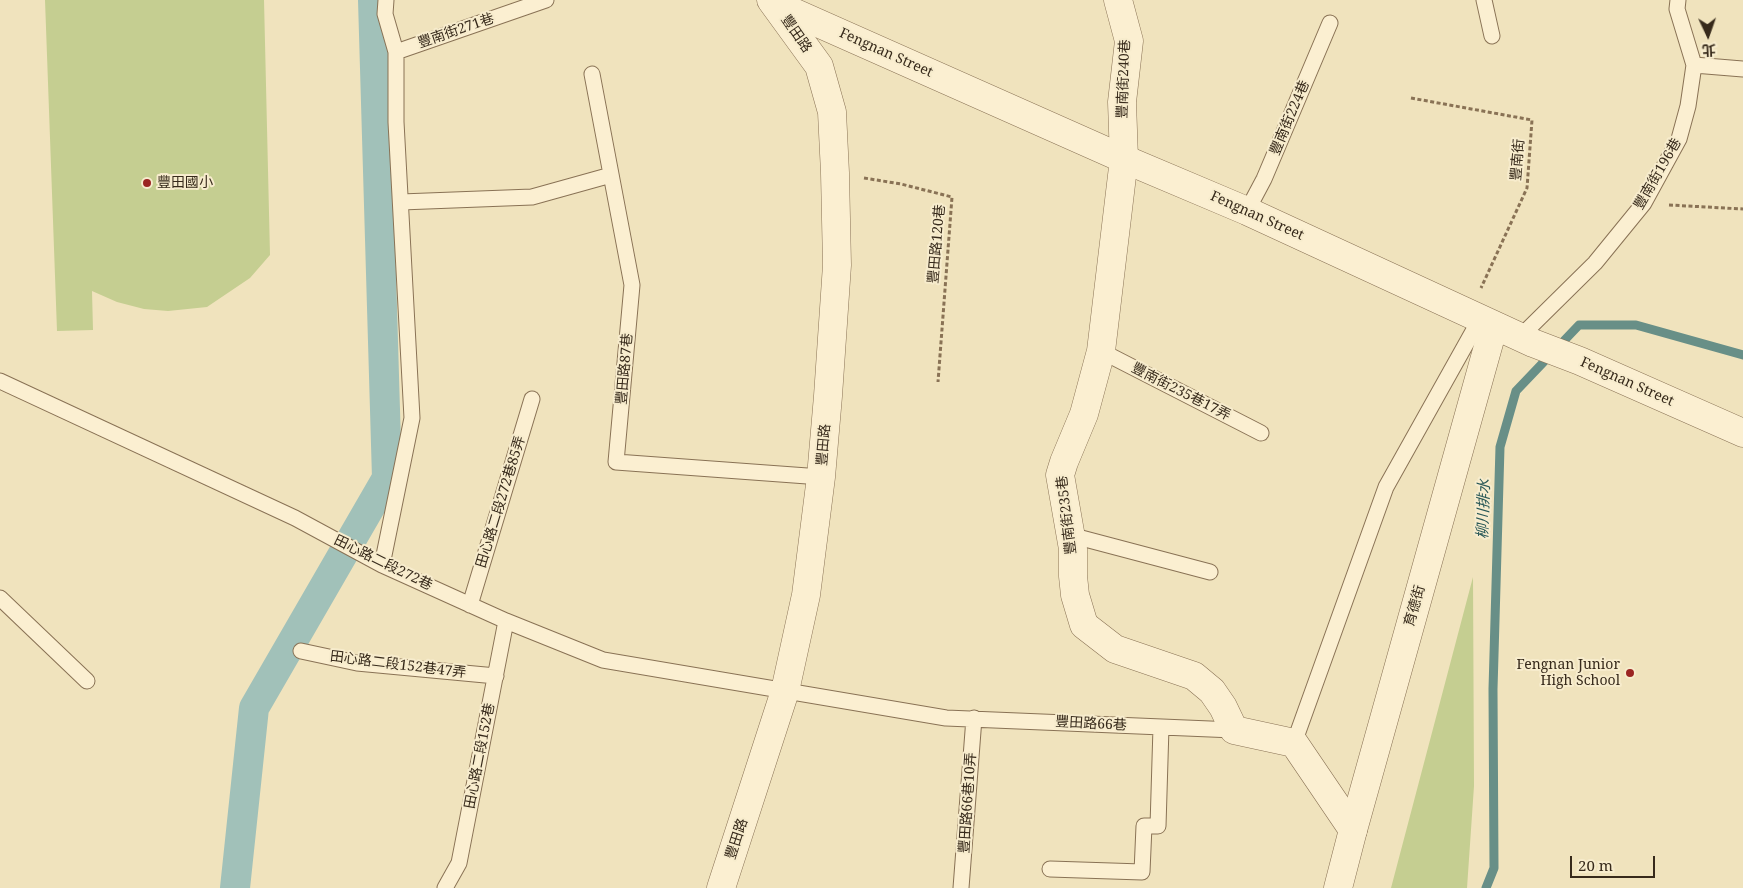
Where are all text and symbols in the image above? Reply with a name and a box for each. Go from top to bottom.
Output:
street label: 豐南街271巷 [416,10,496,52]
north arrow [1683,10,1733,60]
street label: 豐田路 [777,12,815,56]
street label: Fengnan Street [837,25,935,81]
street label: 豐南街240巷 [1114,39,1134,119]
text: 北 [1701,41,1716,60]
street label: 豐南街224巷 [1267,78,1313,158]
street label: 豐南街196巷 [1631,135,1685,213]
street label: 豐南街 [1508,138,1528,182]
place label: 豐田國小 [157,175,213,191]
marker: 豐田國小 [141,177,153,189]
street label: Fengnan Street [1208,188,1306,244]
street label: 豐田路120巷 [925,204,949,284]
street label: 豐田路87巷 [614,333,636,405]
street label: Fengnan Street [1578,354,1676,410]
street label: 豐南街235巷17弄 [1129,360,1233,424]
street label: 豐田路 [814,423,834,467]
street label: 田心路二段272巷85弄 [473,434,529,570]
street label: 豐南街235巷 [1054,475,1080,555]
water label: 柳川排水 [1474,479,1494,539]
street label: 田心路二段272巷 [331,532,435,594]
street label: 育德街 [1401,583,1429,629]
street label: 田心路二段152巷47弄 [329,648,467,682]
place label: Fengnan Junior High School [1517,657,1620,690]
marker: Fengnan Junior High School [1624,667,1636,679]
street label: 田心路二段152巷 [462,702,498,810]
street label: 豐田路66巷 [1055,714,1127,734]
street label: 豐田路66巷10弄 [956,752,980,854]
street label: 豐田路 [723,816,751,862]
scale bar [1573,846,1658,878]
text: 20 m [1578,855,1613,875]

